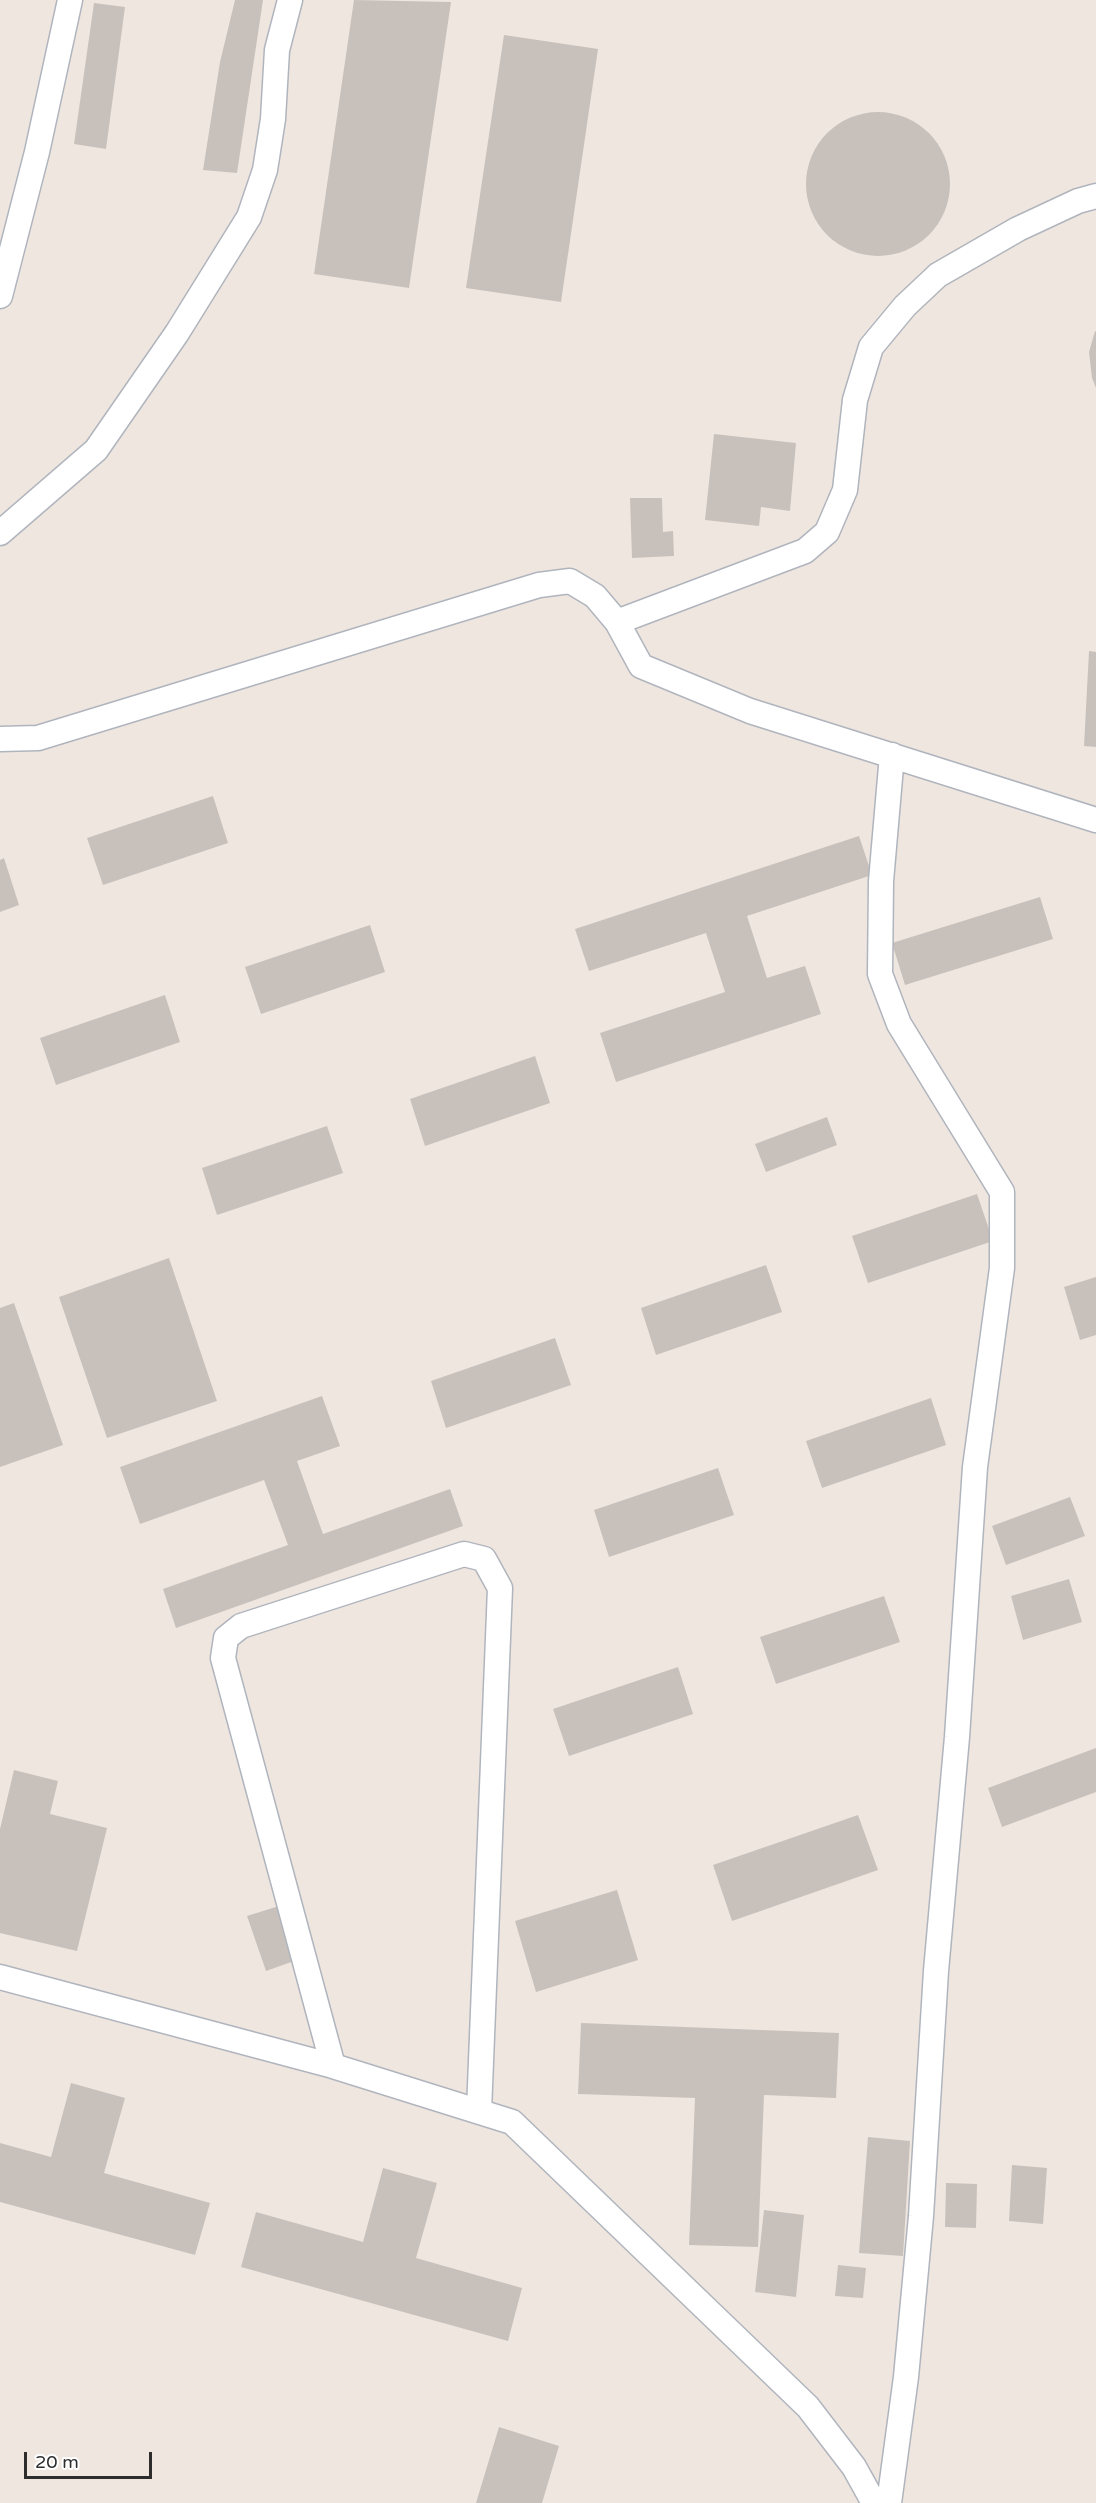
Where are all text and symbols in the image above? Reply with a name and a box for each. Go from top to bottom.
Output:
scale bar [27,2440,154,2478]
text: 20 m [35,2451,79,2473]

